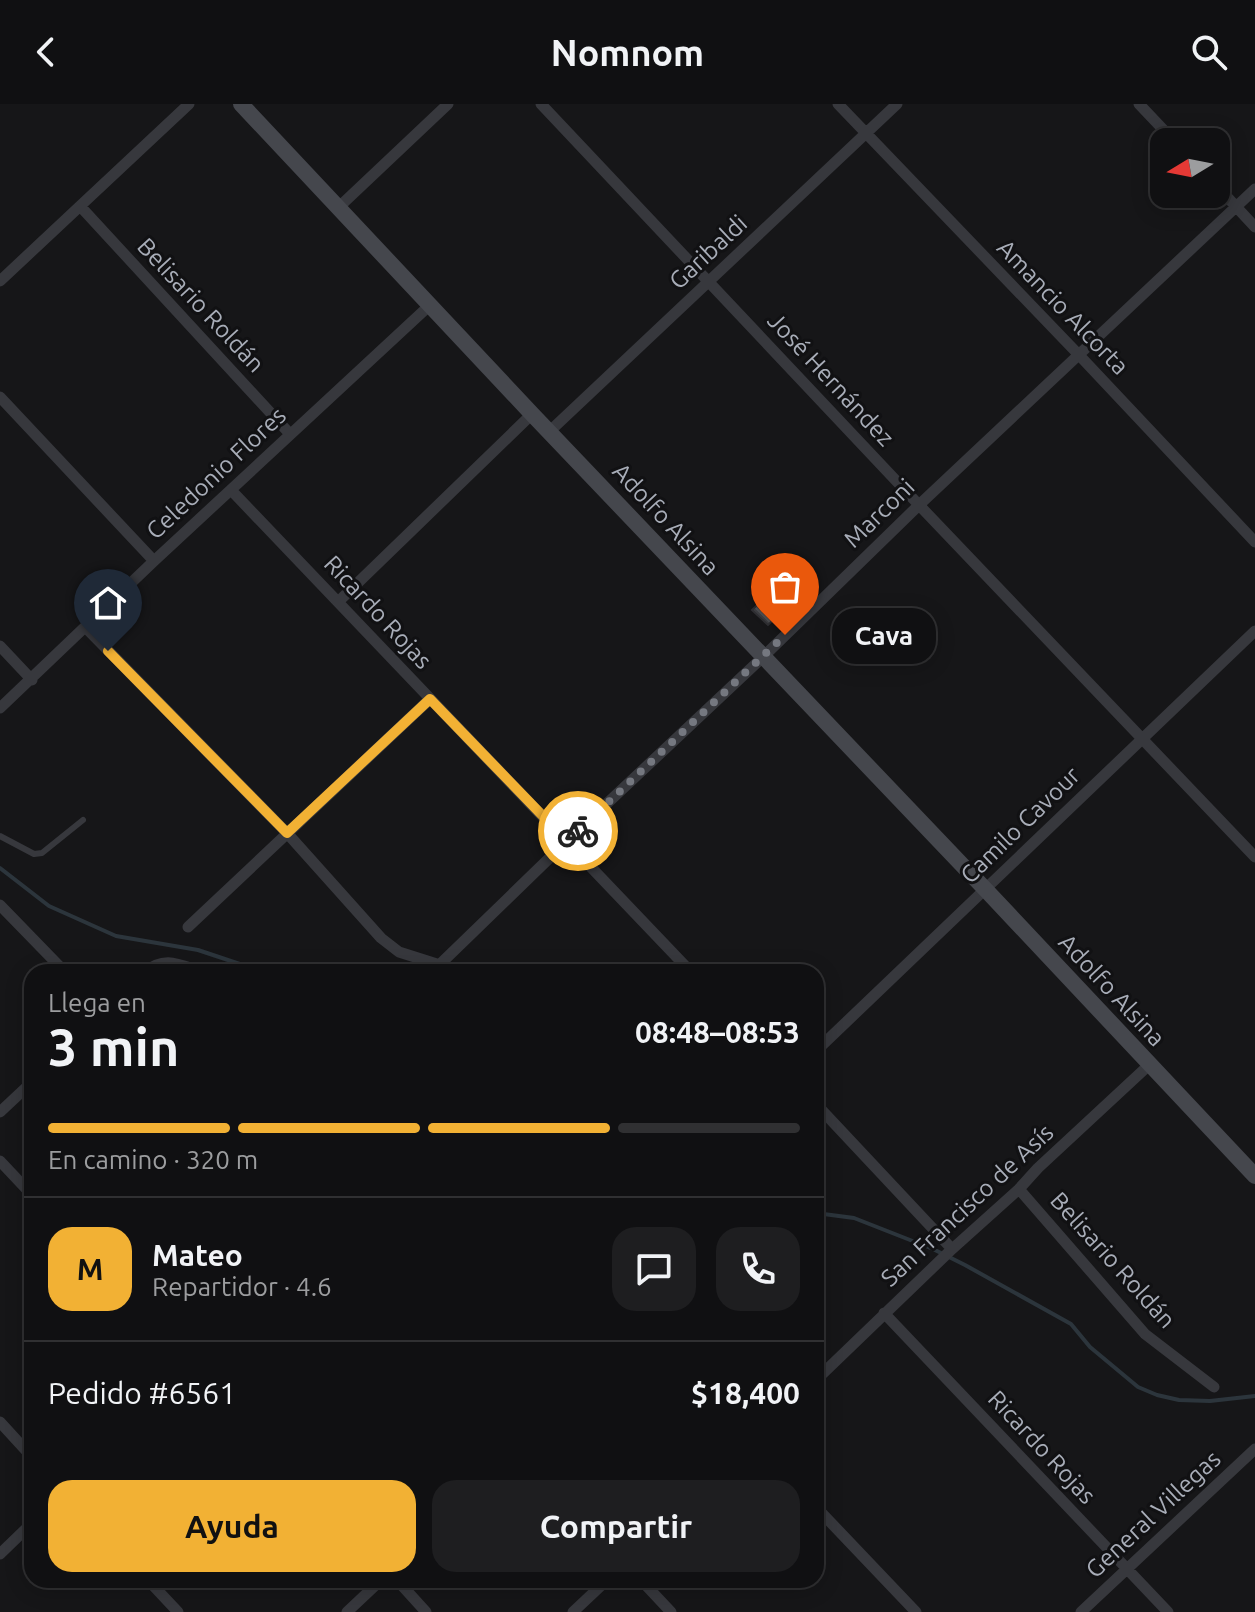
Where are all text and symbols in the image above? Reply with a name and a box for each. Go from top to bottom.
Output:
icon: back [24,30,68,74]
icon: search [1187,30,1231,74]
text: Nomnom [551,32,704,73]
north arrow [1150,128,1230,208]
map controls [1150,128,1230,208]
street label: Garibaldi [664,209,752,295]
street label: Belisario Roldán [132,232,270,378]
street label: Amancio Alcorta [992,234,1134,380]
street label: José Hernández [762,307,900,451]
street label: Celedonio Flores [141,402,291,544]
street label: Adolfo Alsina [607,458,725,580]
street label: Marconi [838,473,920,553]
street label: Ricardo Rojas [319,550,437,674]
pin [751,553,819,635]
icon: bag [763,565,807,609]
pin [74,569,142,651]
icon: home [86,581,130,625]
callout: Cava [833,607,937,663]
text: Cava [855,621,913,650]
street label: Camilo Cavour [955,761,1085,889]
courier [538,791,618,871]
icon: bike [556,809,600,853]
street label: Adolfo Alsina [1053,929,1171,1051]
text: Llega en [48,988,146,1017]
text: 08:48–08:53 [635,1015,800,1049]
text: 3 min [48,1018,179,1076]
street label: San Francisco de Asís [876,1118,1058,1292]
text: En camino · 320 m [48,1145,258,1174]
street label: Belisario Roldán [1045,1187,1181,1333]
button: chat [612,1227,696,1311]
button: phone [716,1227,800,1311]
text: Mateo [152,1238,243,1272]
text: M [77,1252,103,1286]
text: Repartidor · 4.6 [152,1272,332,1301]
text: Pedido #6561 [48,1376,236,1410]
text: $18,400 [691,1376,800,1410]
street label: Ricardo Rojas [983,1385,1101,1509]
street label: General Villegas [1080,1445,1226,1583]
button: Ayuda [48,1480,416,1572]
button: Compartir [432,1480,800,1572]

